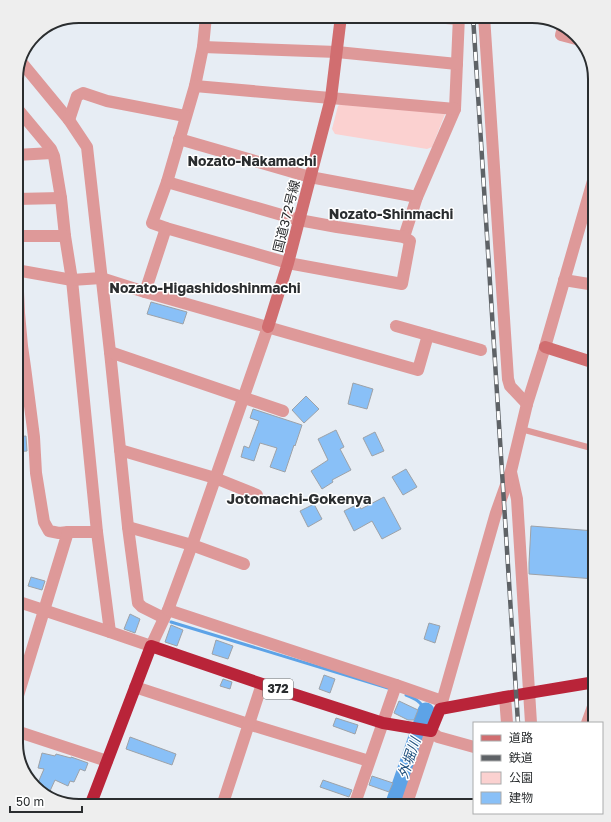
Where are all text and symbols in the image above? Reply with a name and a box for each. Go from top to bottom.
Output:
district label: Nozato-Nakamachi [187,152,317,169]
street label: 国道372号線 [269,178,303,254]
district label: Nozato-Shinmachi [329,205,453,222]
district label: Nozato-Higashidoshinmachi [109,279,301,296]
district label: Jotomachi-Gokenya [226,489,372,507]
road number: 372 [263,679,293,699]
legend [473,722,603,814]
text: 道路 [509,730,533,745]
water label: 外堀川 [394,733,424,780]
text: 鉄道 [509,750,533,765]
text: 公園 [509,770,533,785]
scale bar [10,788,82,814]
text: 建物 [509,790,533,805]
text: 50 m [16,794,44,809]

